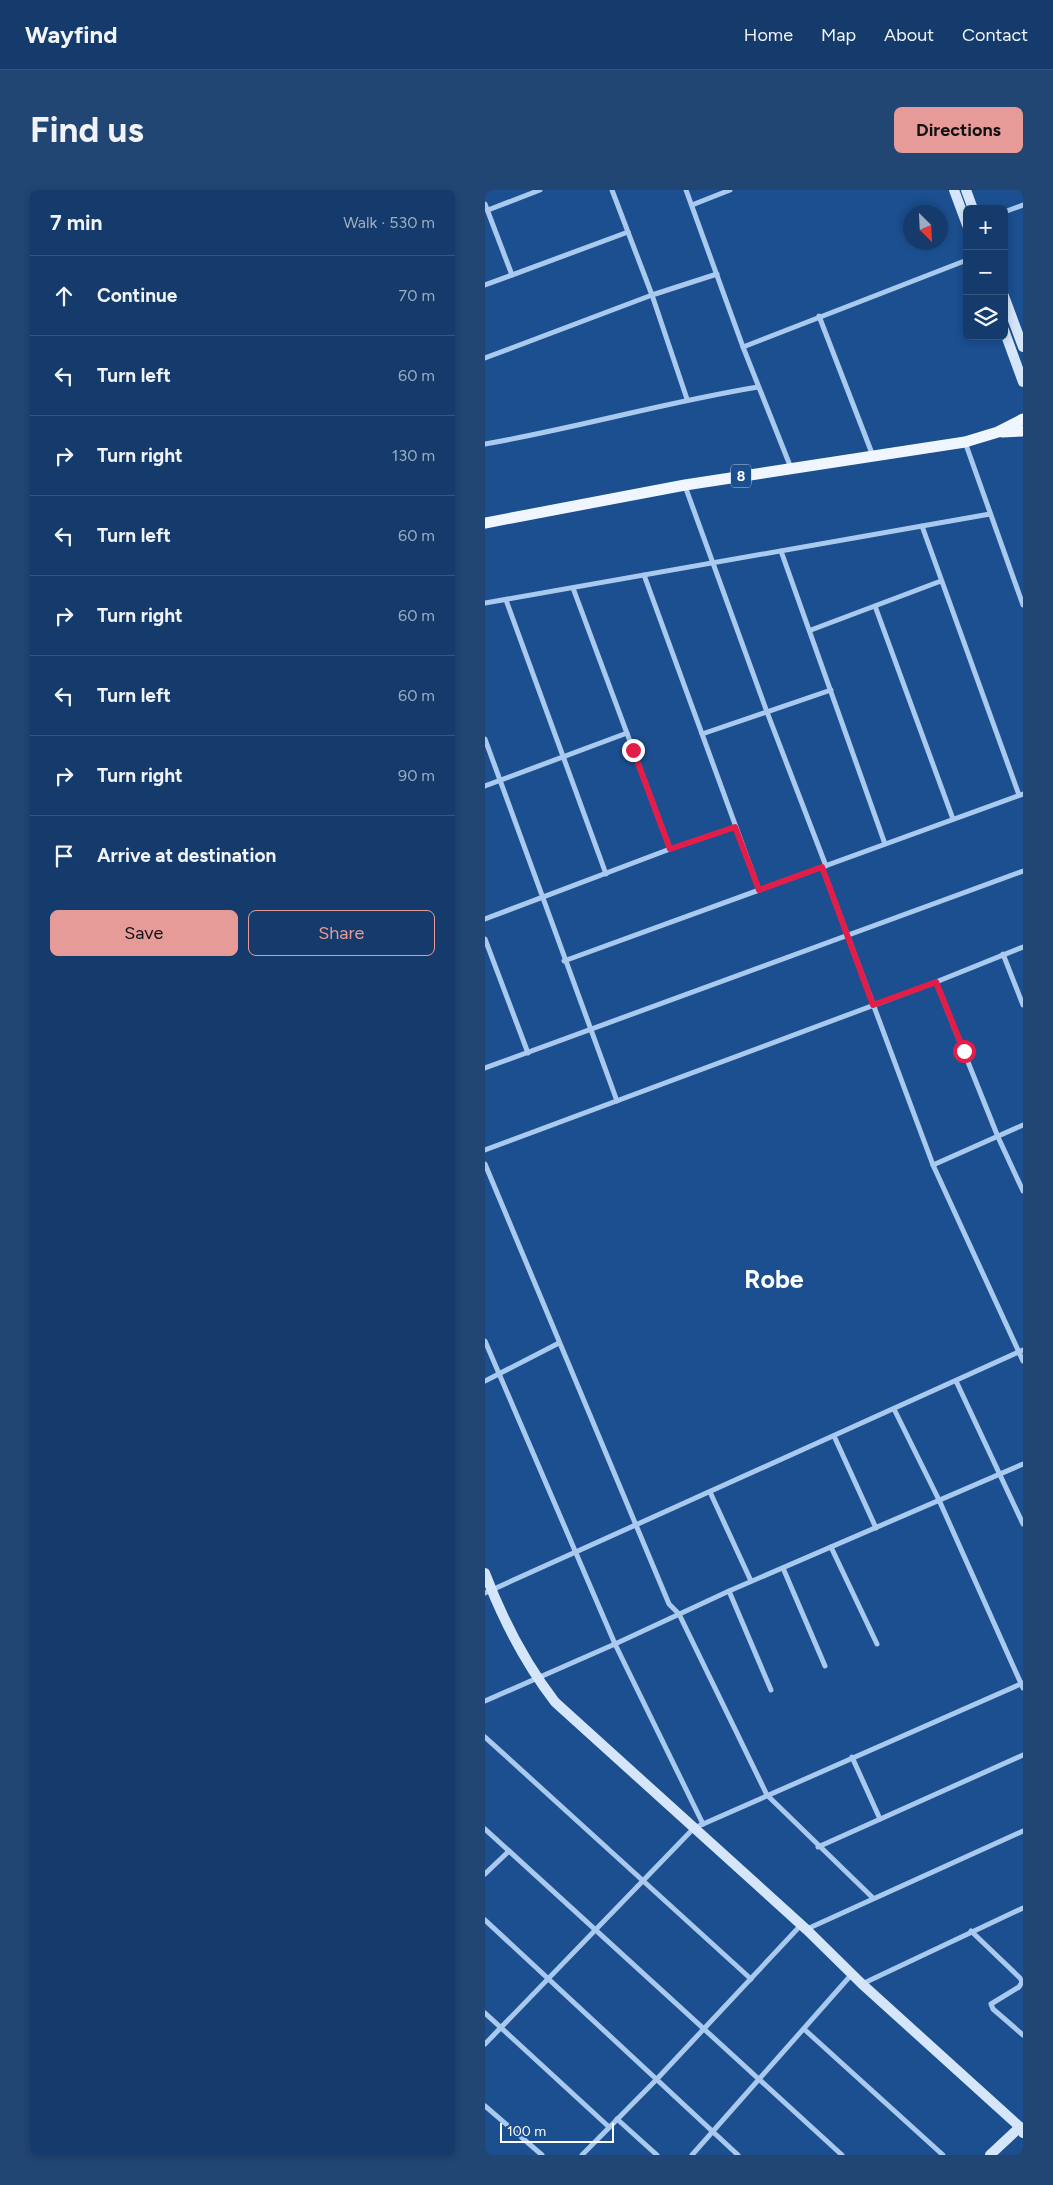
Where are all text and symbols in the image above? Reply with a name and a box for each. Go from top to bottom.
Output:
text: Wayfind [25,20,118,49]
text: Home [744,24,793,46]
text: Map [821,24,856,46]
text: About [884,24,934,46]
text: Contact [962,24,1028,46]
button: Directions [894,107,1023,153]
text: Find us [30,109,144,151]
north arrow [903,205,948,250]
map controls [963,205,1008,340]
button: + [963,205,1008,250]
text: 7 min [50,210,102,235]
text: Walk · 530 m [343,213,435,232]
button: − [963,250,1008,295]
icon: ahead [50,282,78,310]
text: Continue [97,284,177,307]
text: 70 m [399,286,435,305]
button: layers [963,295,1008,340]
icon: left [50,362,78,390]
text: Turn left [97,364,171,387]
text: 60 m [398,366,435,385]
icon: right [50,442,78,470]
text: Turn right [97,444,183,467]
text: 130 m [392,446,435,465]
road number: 8 [731,464,751,488]
icon: left [50,522,78,550]
text: Turn left [97,524,171,547]
text: 60 m [398,526,435,545]
icon: right [50,602,78,630]
text: Turn right [97,604,183,627]
text: 60 m [398,606,435,625]
icon: left [50,682,78,710]
text: Turn left [97,684,171,707]
text: 60 m [398,686,435,705]
route end [622,739,645,762]
icon: right [50,762,78,790]
text: Turn right [97,764,183,787]
text: 90 m [398,766,435,785]
icon: arrive [50,842,78,870]
text: Arrive at destination [97,844,276,867]
button: Save [50,910,238,956]
button: Share [248,910,435,956]
route start [953,1040,976,1063]
district label: Robe [744,1264,804,1294]
scale bar [500,2120,614,2143]
text: 100 m [507,2123,546,2140]

